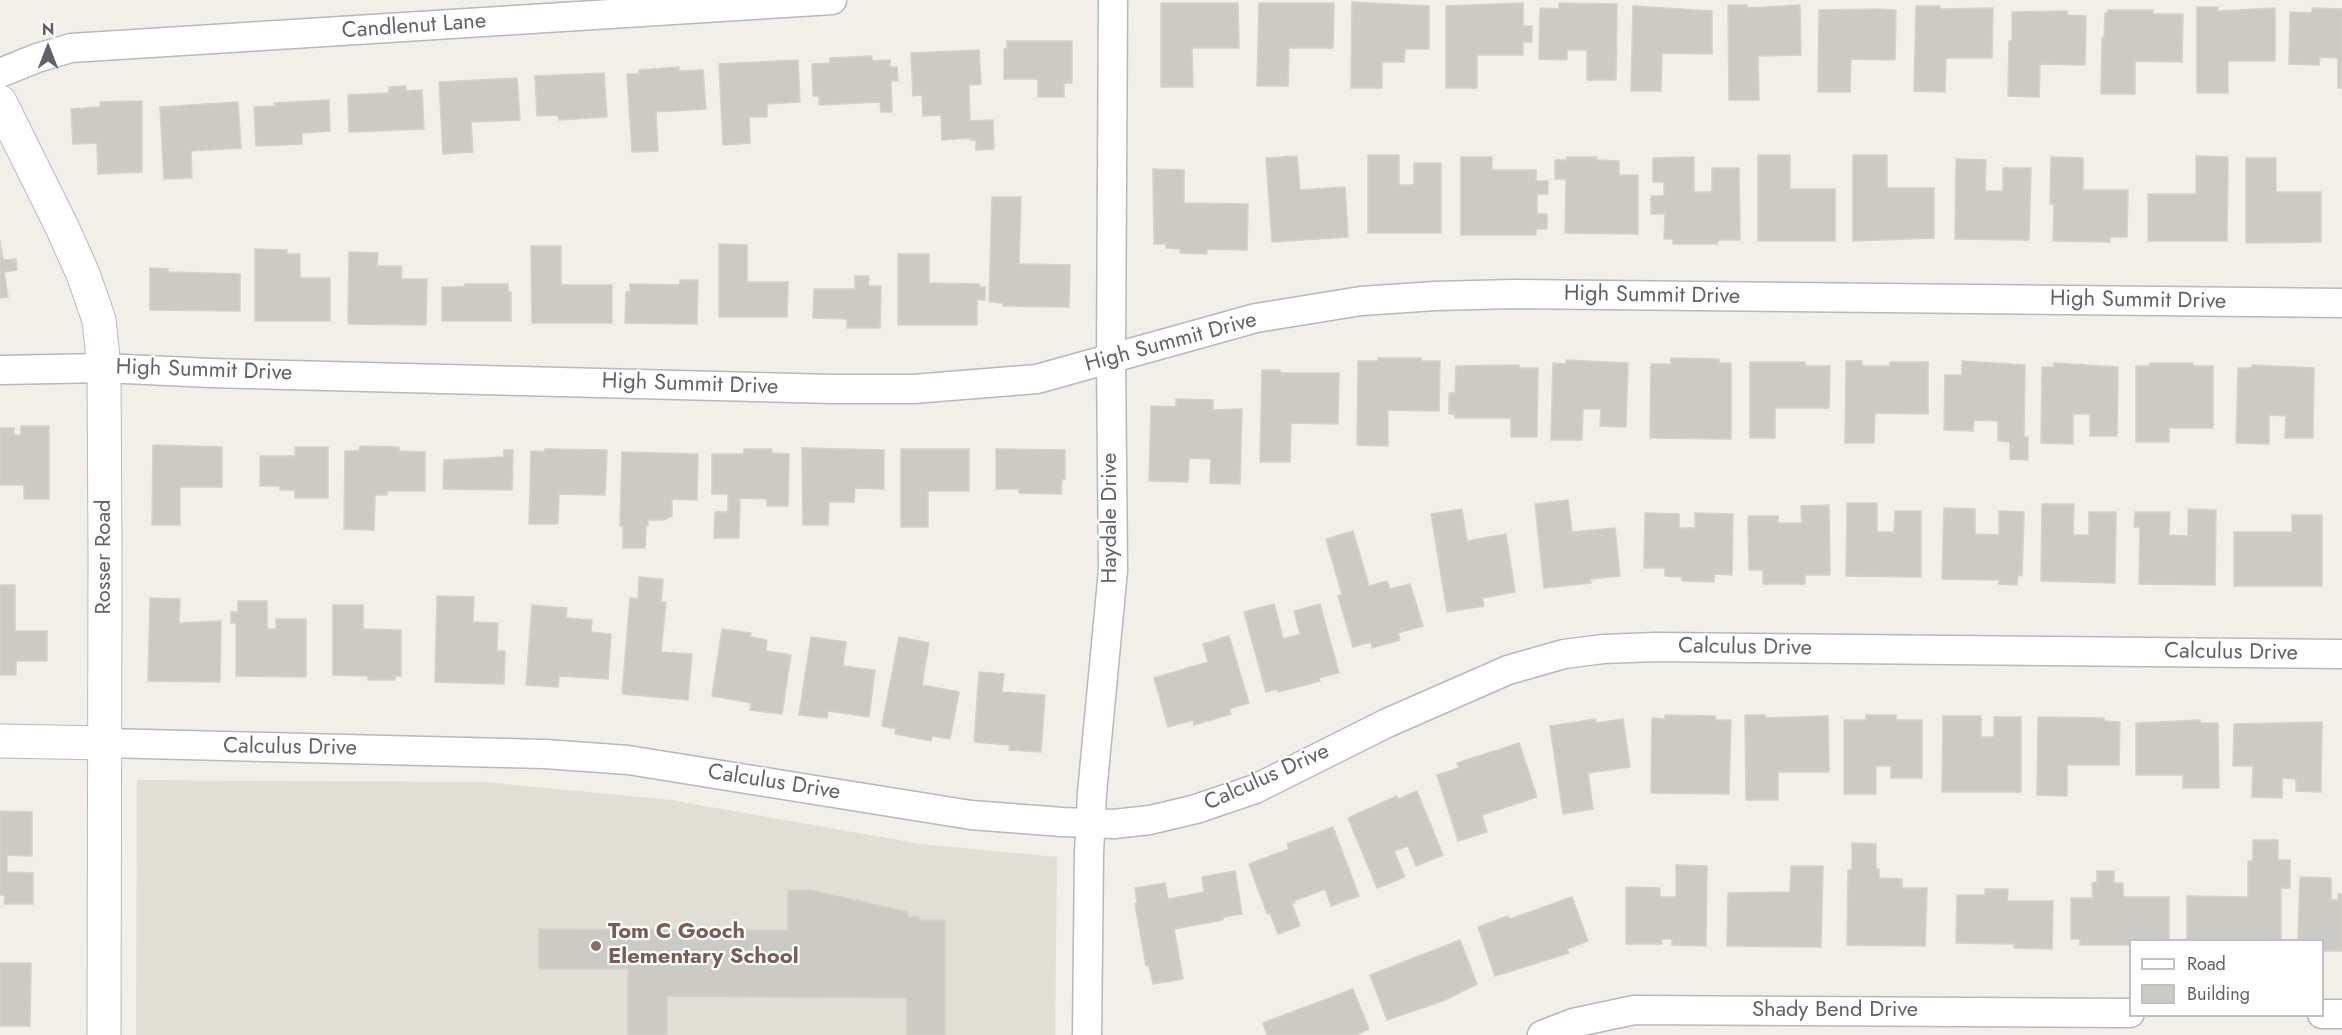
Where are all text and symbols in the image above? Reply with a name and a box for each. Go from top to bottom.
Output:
street label: Candlenut Lane [341,9,487,45]
north arrow [18,18,78,78]
text: N [42,18,54,41]
street label: High Summit Drive [1563,281,1741,311]
street label: High Summit Drive [2049,286,2227,316]
street label: High Summit Drive [1082,307,1260,379]
street label: High Summit Drive [115,355,293,387]
street label: High Summit Drive [601,369,779,401]
street label: Haydale Drive [1098,453,1124,583]
street label: Rosser Road [92,500,118,614]
street label: Calculus Drive [1678,634,1812,662]
street label: Calculus Drive [2164,639,2298,667]
street label: Calculus Drive [223,734,357,762]
street label: Calculus Drive [1201,739,1333,817]
street label: Calculus Drive [706,760,842,806]
place label: Tom C Gooch Elementary School [608,920,799,972]
marker: Tom C Gooch Elementary School [589,939,603,953]
legend [2129,939,2324,1017]
text: Road [2187,951,2226,977]
text: Building [2187,981,2250,1007]
street label: Shady Bend Drive [1752,998,1918,1024]

